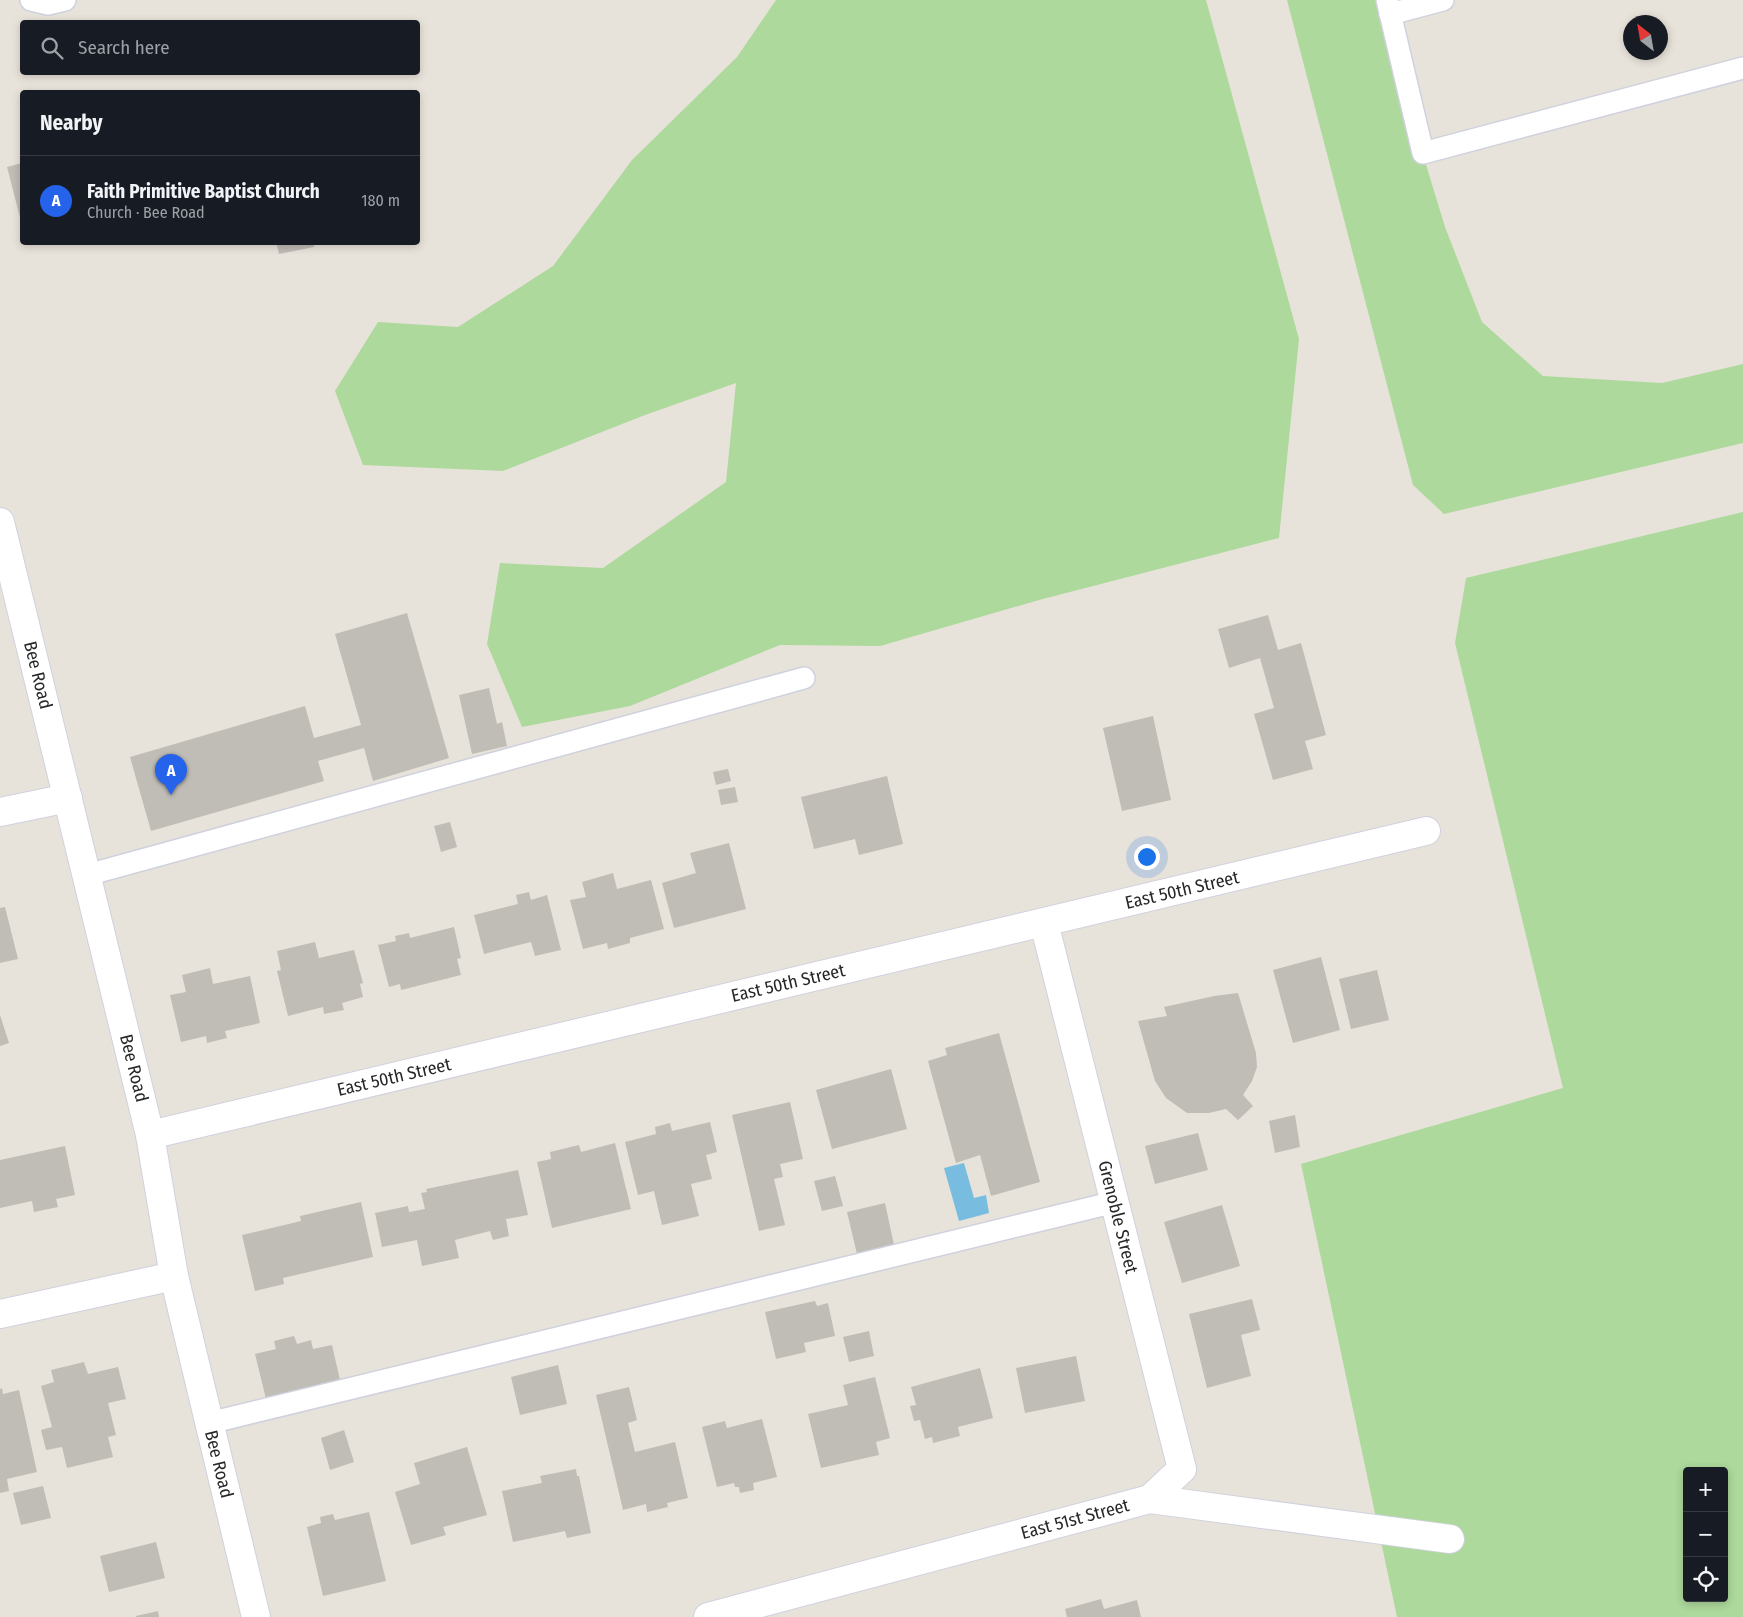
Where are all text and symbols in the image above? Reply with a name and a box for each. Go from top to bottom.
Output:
north arrow [1623,15,1668,60]
search box [20,20,420,75]
icon: search [38,34,66,62]
text: Search here [78,36,170,59]
text: Nearby [40,110,102,136]
text: Faith Primitive Baptist Church [87,180,320,203]
text: A [52,191,60,210]
text: 180 m [361,191,400,210]
text: Church · Bee Road [87,203,205,222]
street label: Bee Road [19,639,57,711]
pin: A [155,754,187,795]
your location [1134,844,1160,870]
street label: East 50th Street [1123,866,1241,914]
street label: East 50th Street [729,959,847,1007]
street label: Bee Road [115,1032,153,1104]
street label: East 50th Street [335,1053,453,1101]
street label: Grenoble Street [1093,1158,1143,1276]
street label: Bee Road [200,1428,238,1500]
map controls [1683,1467,1728,1602]
button: + [1683,1467,1728,1512]
street label: East 51st Street [1018,1494,1132,1544]
button: − [1683,1512,1728,1557]
button: locate [1683,1557,1728,1602]

